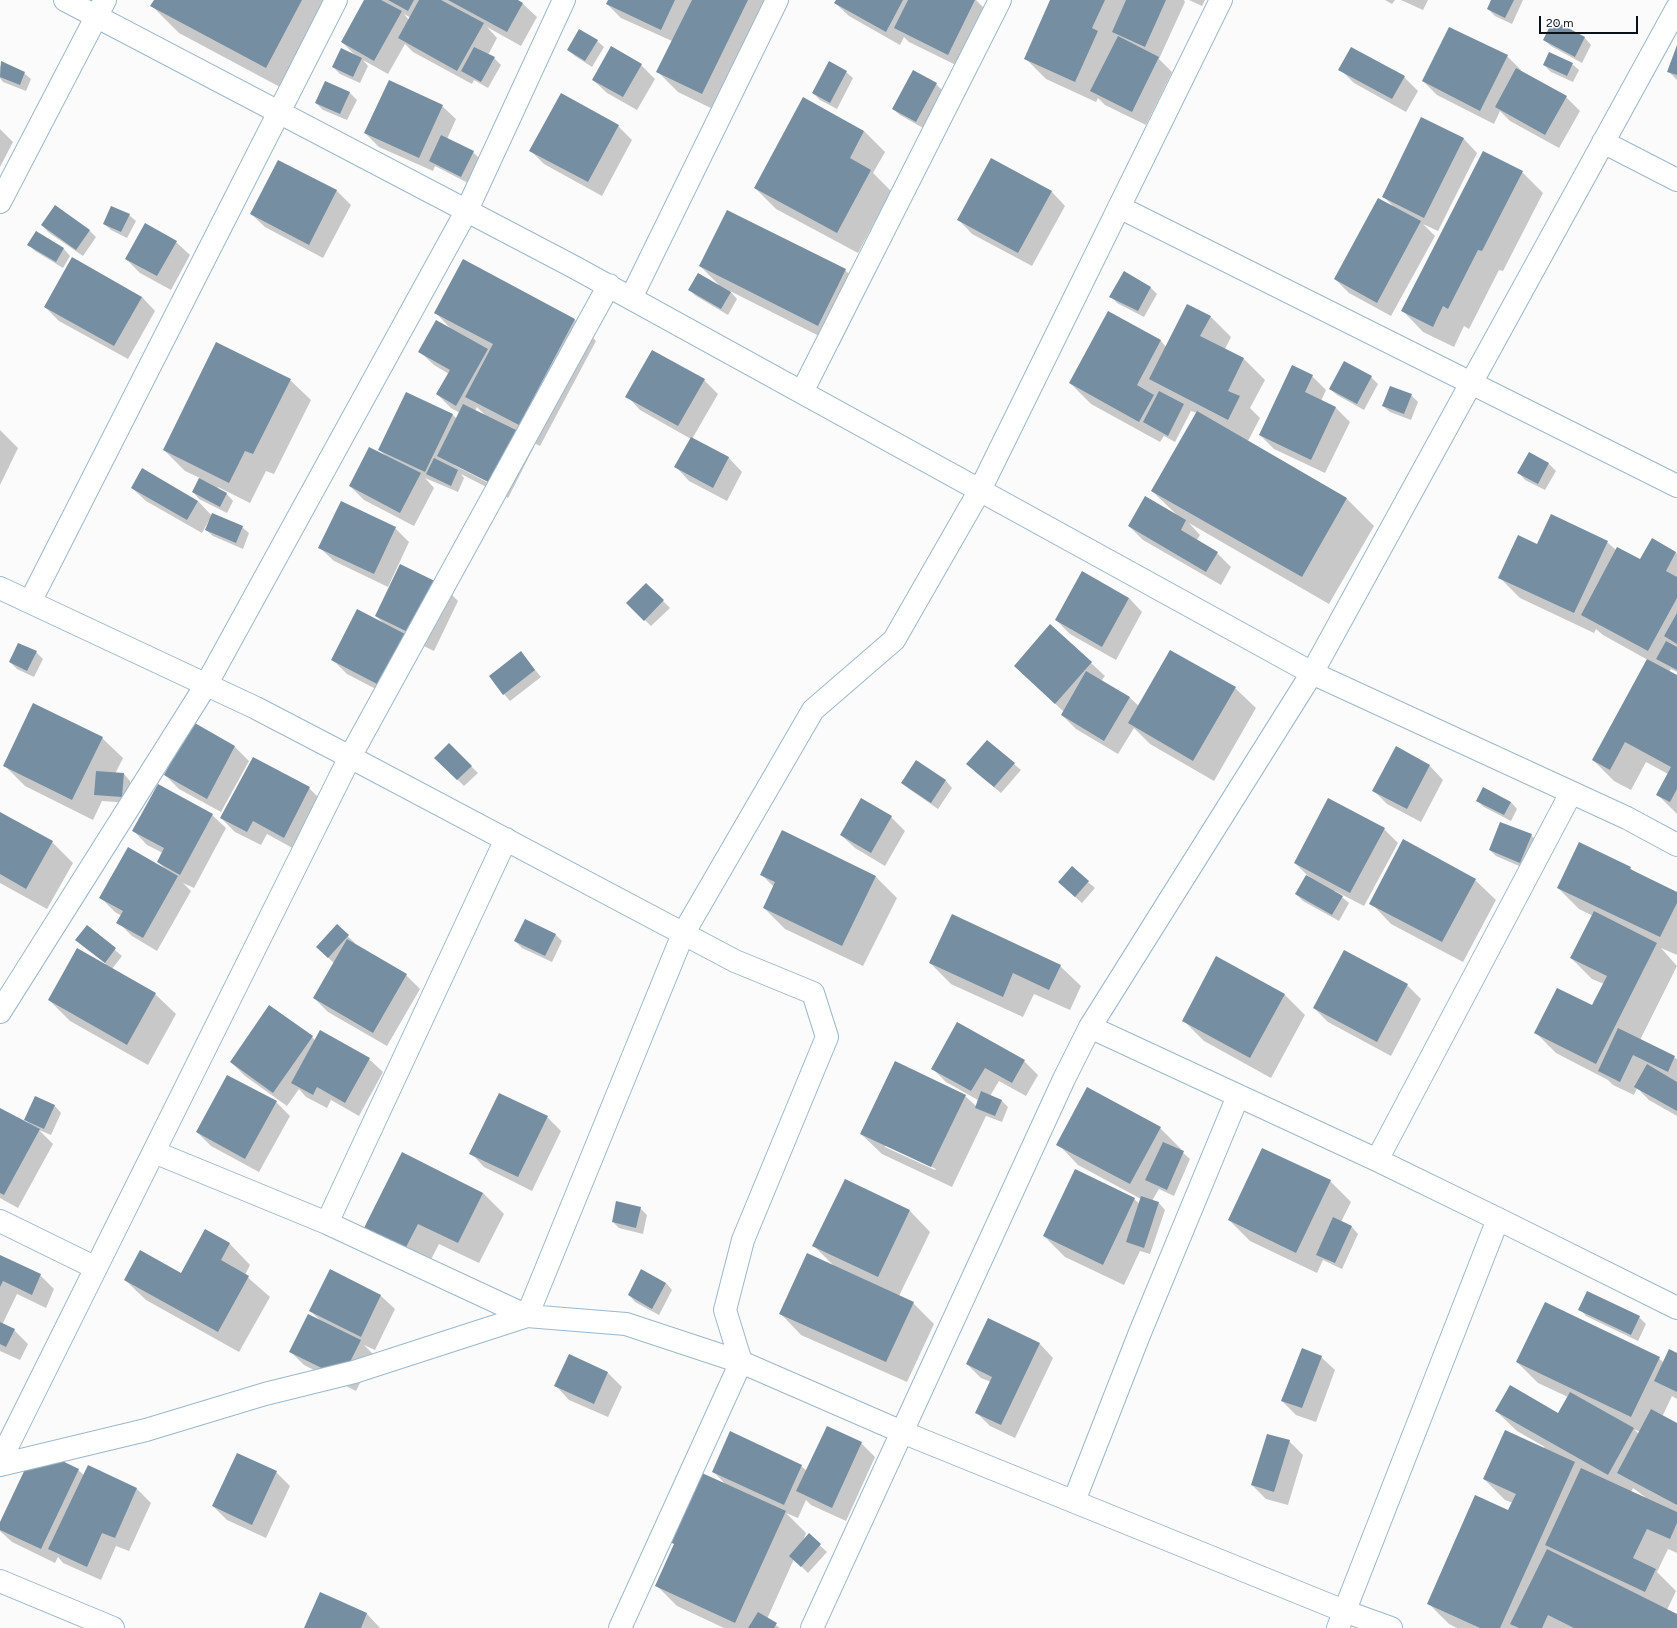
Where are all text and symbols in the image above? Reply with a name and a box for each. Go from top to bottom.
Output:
scale bar [1541,8,1640,34]
text: 20 m [1546,16,1574,30]

